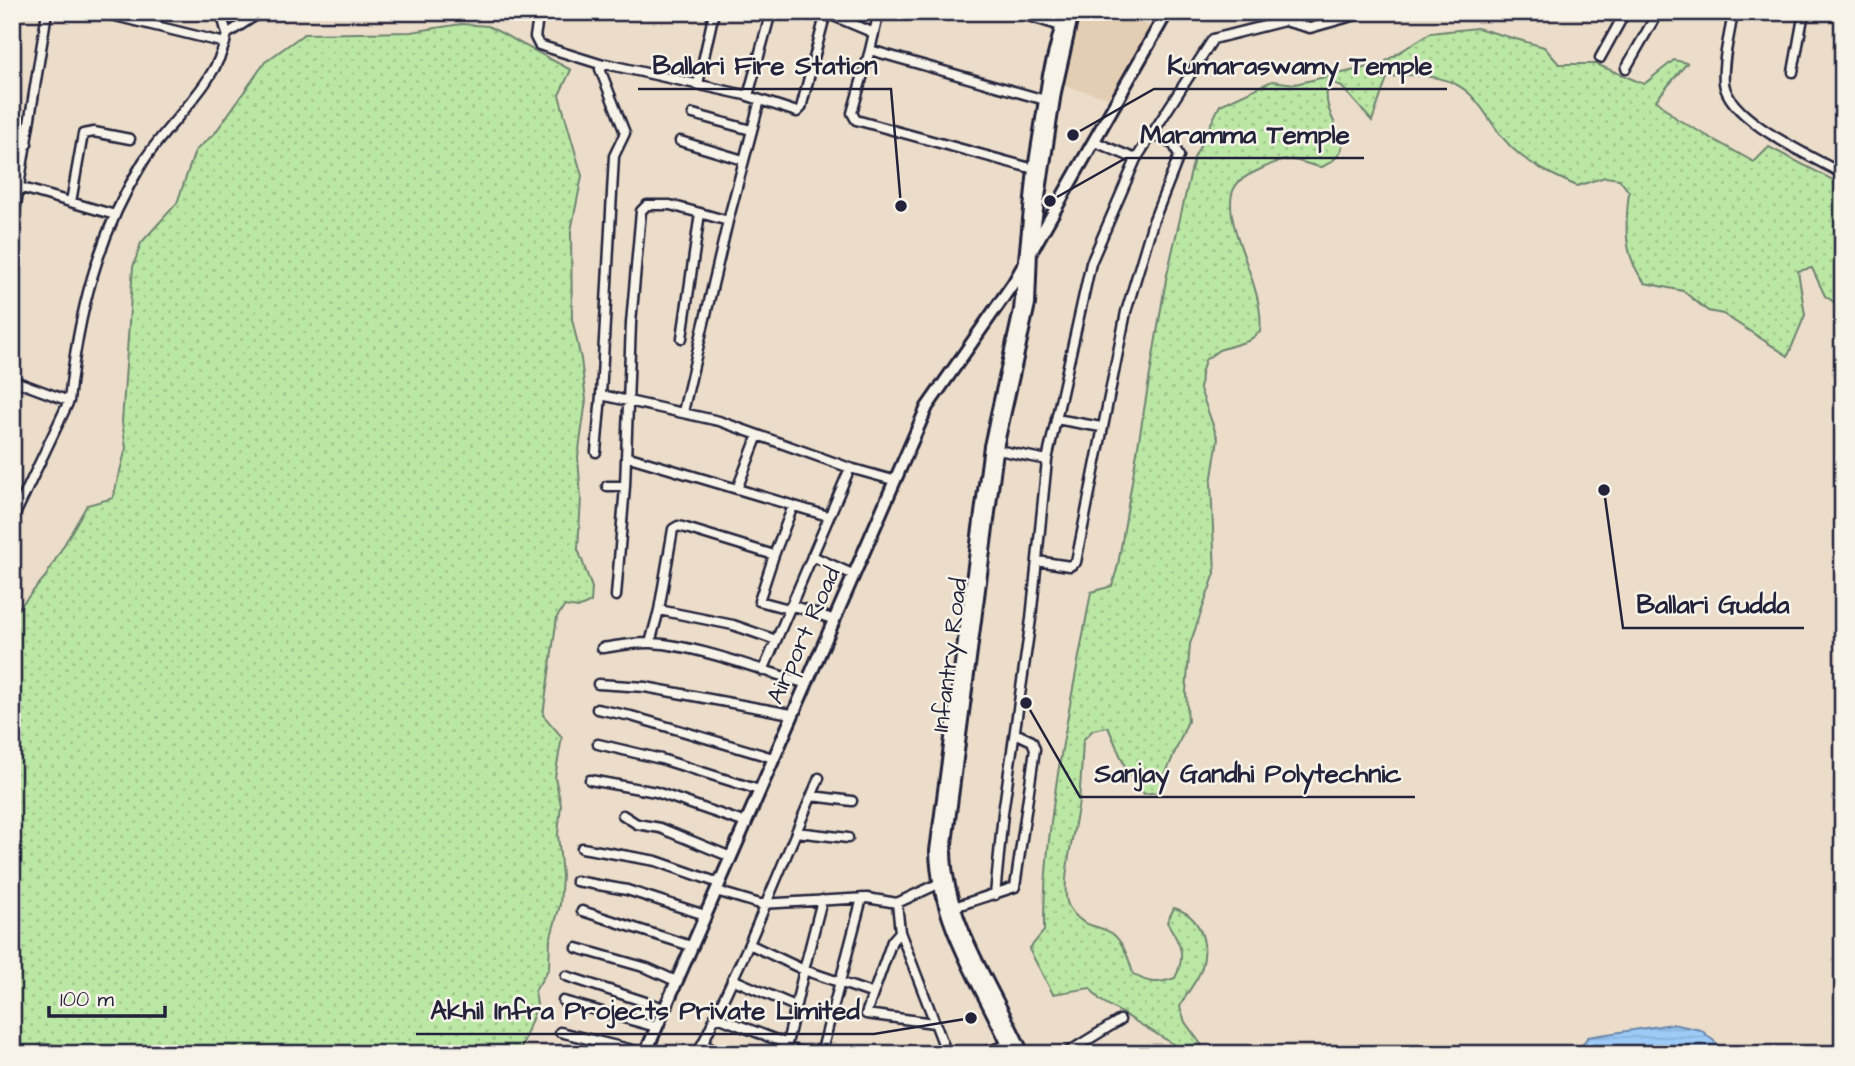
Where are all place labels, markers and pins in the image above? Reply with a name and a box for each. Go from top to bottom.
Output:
callout: Ballari Fire Station [638,42,891,89]
callout: Kumaraswamy Temple [1154,42,1447,89]
callout: Maramma Temple [1126,111,1364,158]
callout: Ballari Gudda [1623,581,1804,628]
callout: Sanjay Gandhi Polytechnic [1080,750,1415,797]
callout: Akhil Infra Projects Private Limited [416,987,874,1034]

